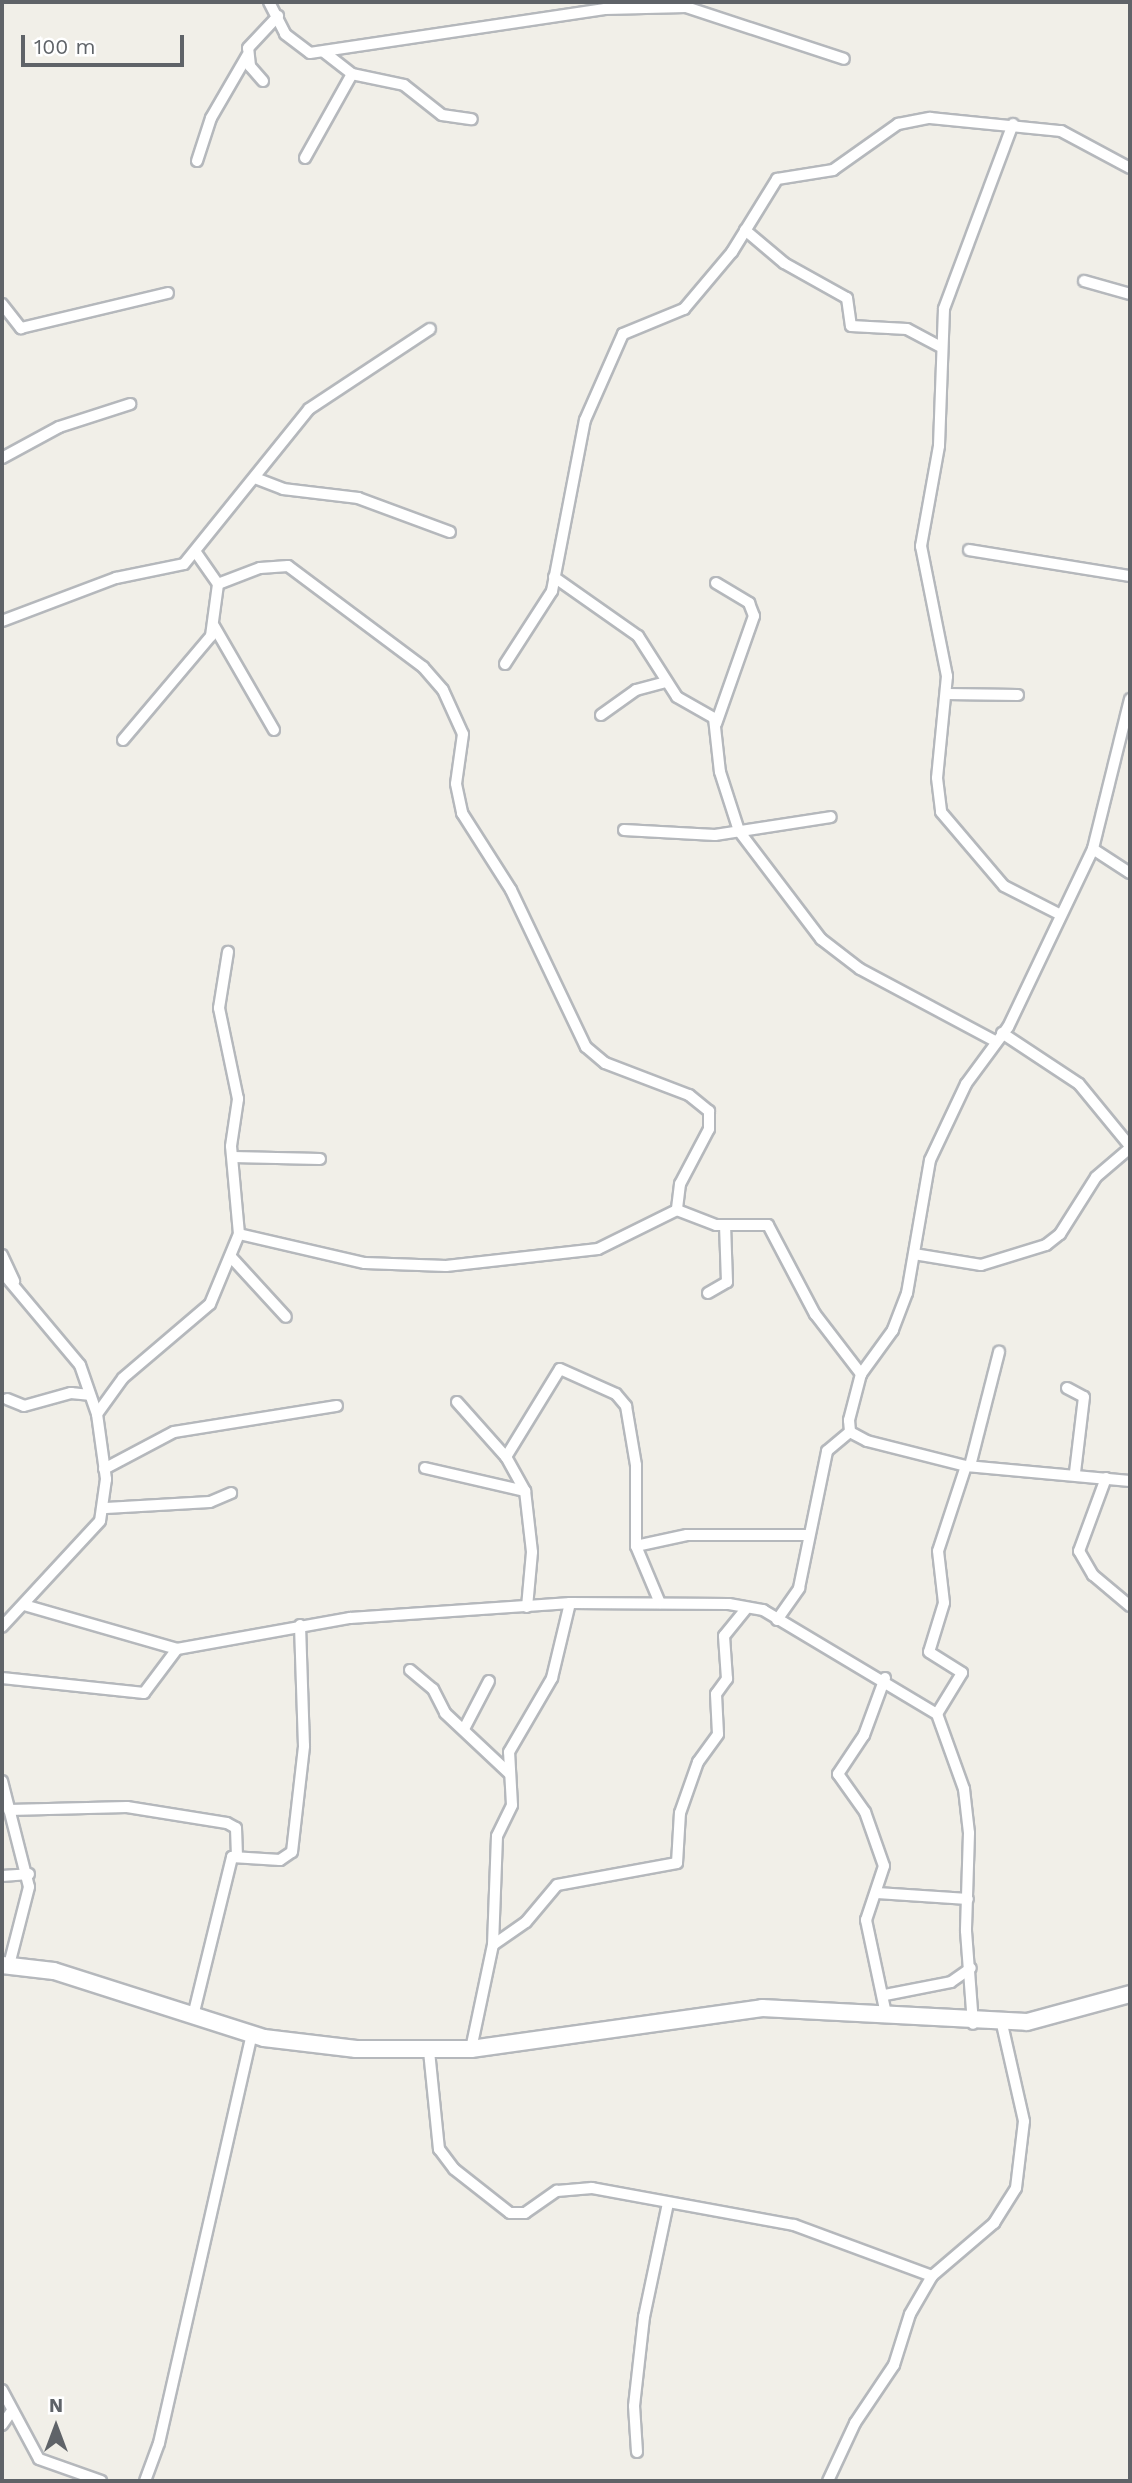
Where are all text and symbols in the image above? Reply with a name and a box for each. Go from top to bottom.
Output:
scale bar [24,21,187,65]
text: 100 m [34,34,96,59]
north arrow [21,2392,91,2462]
text: N [49,2394,63,2417]

